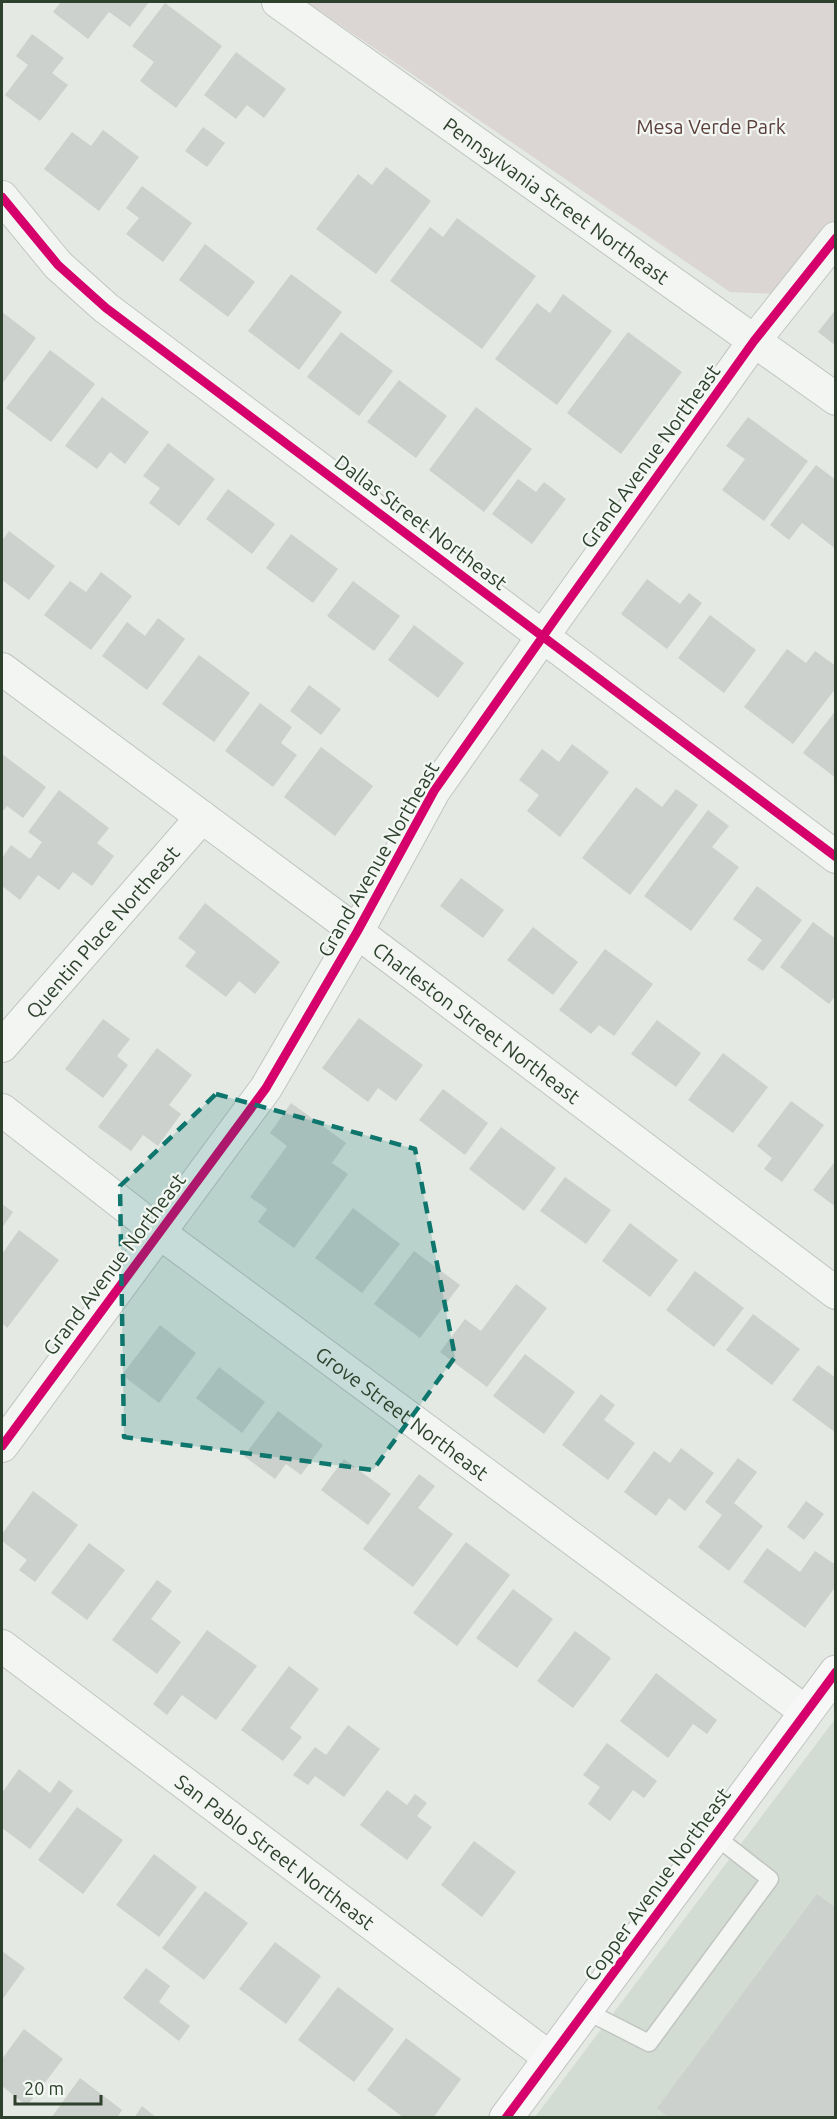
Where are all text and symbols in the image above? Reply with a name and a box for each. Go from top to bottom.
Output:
street label: Pennsylvania Street Northeast [439,112,674,288]
park label: Mesa Verde Park [636,115,786,138]
street label: Grand Avenue Northeast [576,360,724,552]
street label: Dallas Street Northeast [330,450,512,594]
street label: Grand Avenue Northeast [313,757,443,961]
street label: Quentin Place Northeast [21,840,184,1022]
street label: Charleston Street Northeast [369,937,585,1108]
street label: Grand Avenue Northeast [38,1169,190,1359]
street label: Grove Street Northeast [312,1341,493,1484]
street label: San Pablo Street Northeast [171,1769,380,1934]
street label: Copper Avenue Northeast [579,1783,735,1985]
scale bar [15,2068,100,2106]
text: 20 m [24,2078,64,2098]

